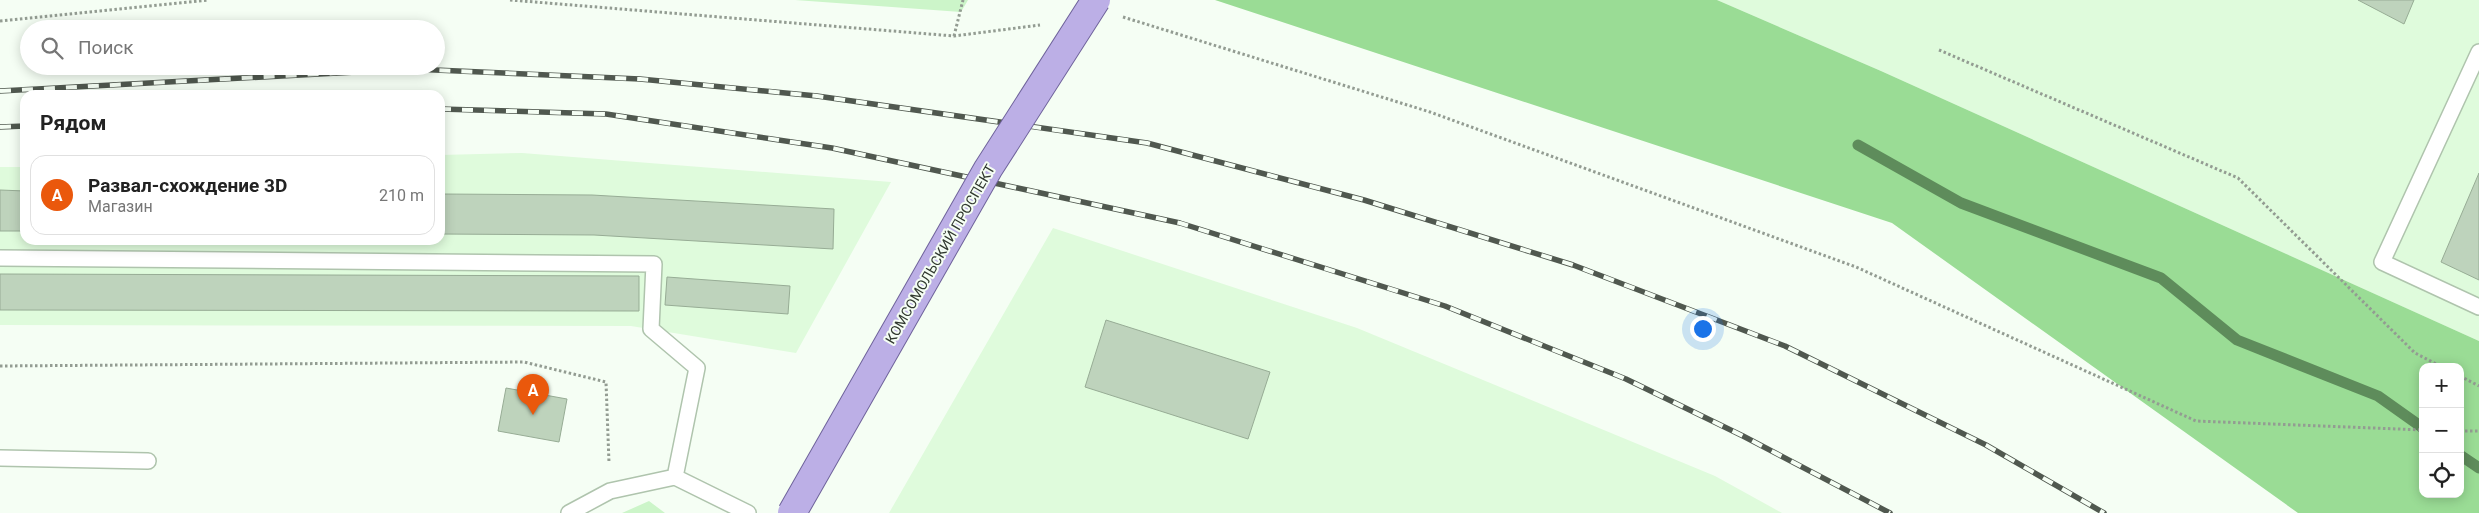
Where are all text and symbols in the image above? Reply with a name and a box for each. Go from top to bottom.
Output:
search box [20,20,445,75]
icon: search [38,34,66,62]
text: Поиск [78,36,134,59]
text: Рядом [40,111,106,135]
street label: КОМСОМОЛЬСКИЙ ПРОСПЕКТ [882,161,998,346]
text: Развал-схождение 3D [88,174,287,197]
text: A [52,186,62,205]
text: 210 m [379,186,424,205]
text: Магазин [88,197,153,216]
your location [1690,316,1716,342]
map controls [2419,363,2464,498]
button: + [2419,363,2464,408]
pin: A [517,374,549,415]
button: − [2419,408,2464,453]
button: locate [2419,453,2464,498]

